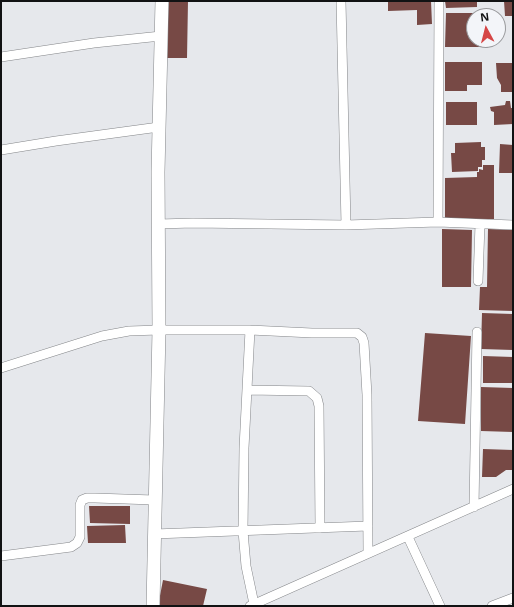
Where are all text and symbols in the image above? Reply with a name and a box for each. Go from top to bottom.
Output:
north arrow [466,8,506,48]
text: N [479,9,490,25]

